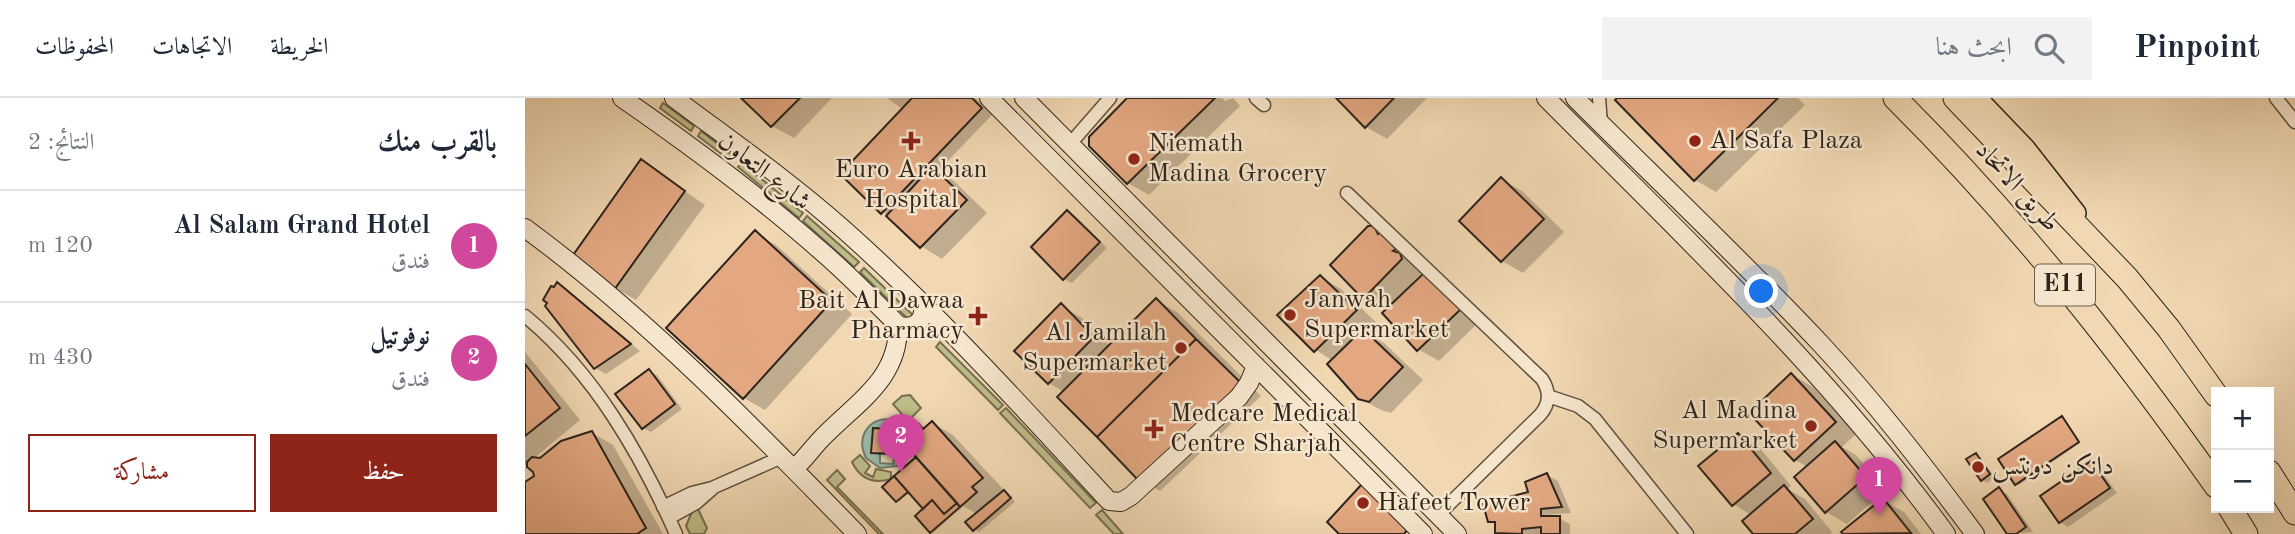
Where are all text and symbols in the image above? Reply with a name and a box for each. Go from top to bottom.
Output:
search box [1602,17,2092,80]
icon: search [2030,29,2068,67]
text: Pinpoint [2134,32,2260,65]
text: ابحث هنا [1935,35,2012,61]
text: المحفوظات [35,36,114,60]
text: الاتجاهات [152,36,232,60]
text: الخريطة [270,36,329,60]
text: بالقرب منك [378,128,497,158]
street label: شارع التعاون [708,128,815,222]
place label: Al Safa Plaza [1709,128,1863,154]
text: النتائج: 2 [28,131,95,154]
marker: Euro Arabian Hospital [901,131,921,151]
place label: Niemath Madina Grocery [1148,131,1328,187]
marker: Al Safa Plaza [1687,133,1703,149]
street label: طريق الاتحاد [1969,137,2064,238]
marker: Niemath Madina Grocery [1126,151,1142,167]
place label: Euro Arabian Hospital [834,157,988,213]
text: Al Salam Grand Hotel [173,213,430,239]
text: 120 m [28,234,93,257]
text: 1 [467,234,481,257]
text: فندق [391,250,430,273]
road number: E11 [2035,265,2095,306]
your location [1744,274,1778,308]
place label: Janwah Supermarket [1304,287,1449,343]
place label: Bait Al Dawaa Pharmacy [798,288,964,344]
marker: Janwah Supermarket [1282,307,1298,323]
marker: Bait Al Dawaa Pharmacy [970,308,986,324]
place label: Al Jamilah Supermarket [1022,320,1167,376]
text: نوفوتيل [370,324,430,350]
marker: Al Jamilah Supermarket [1173,340,1189,356]
text: 430 m [28,346,93,369]
text: 2 [467,346,481,369]
text: فندق [391,368,430,391]
map controls [2211,387,2274,513]
button: + [2211,387,2274,450]
place label: Al Madina Supermarket [1652,398,1797,454]
place label: Medcare Medical Centre Sharjah [1170,401,1357,457]
pin: 2 [878,414,924,472]
marker: Al Madina Supermarket [1803,418,1819,434]
marker: Medcare Medical Centre Sharjah [1144,419,1164,439]
button: مشاركة [28,434,256,512]
button: حفظ [270,434,497,512]
button: − [2211,450,2274,513]
place label: دانكن دونتس [1992,452,2114,483]
pin: 1 [1856,457,1902,515]
marker: دانكن دونتس [1970,459,1986,475]
place label: Hafeet Tower [1377,490,1530,516]
marker: Hafeet Tower [1355,495,1371,511]

